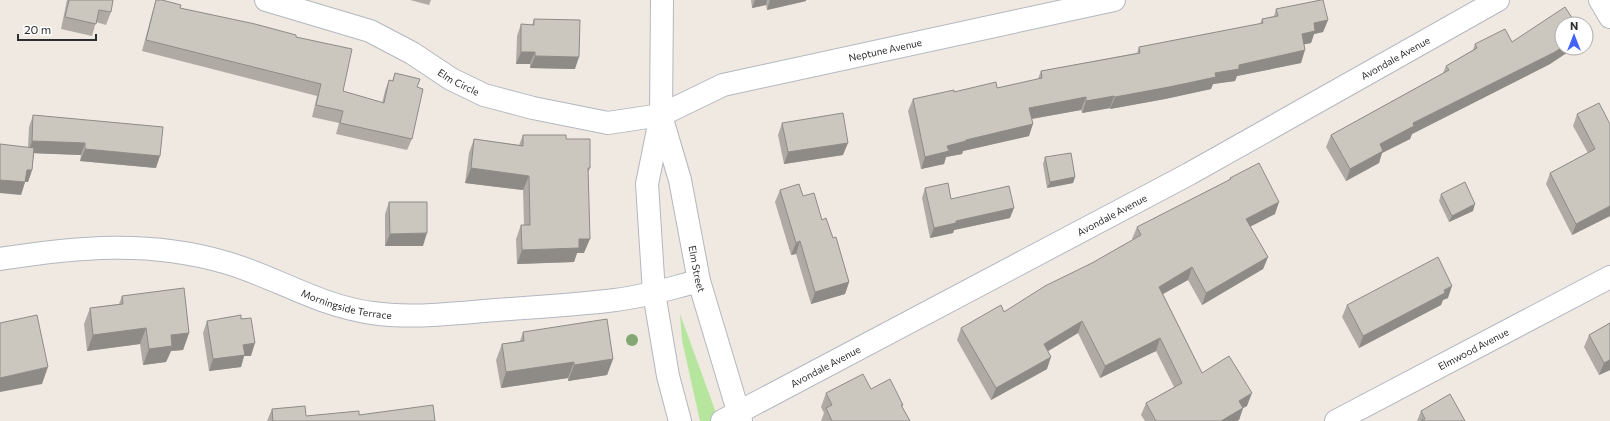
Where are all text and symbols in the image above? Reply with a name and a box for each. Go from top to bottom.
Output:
scale bar [18,16,96,42]
north arrow [1554,16,1594,56]
text: N [1570,19,1578,32]
text: 20 m [24,22,51,36]
street label: Avondale Avenue [1359,34,1432,82]
street label: Neptune Avenue [847,36,923,64]
street label: Elm Circle [436,66,481,98]
street label: Avondale Avenue [1075,191,1149,238]
street label: Elm Street [686,244,708,294]
street label: Morningside Terrace [299,287,392,321]
street label: Elmwood Avenue [1436,325,1511,372]
street label: Avondale Avenue [788,343,862,390]

